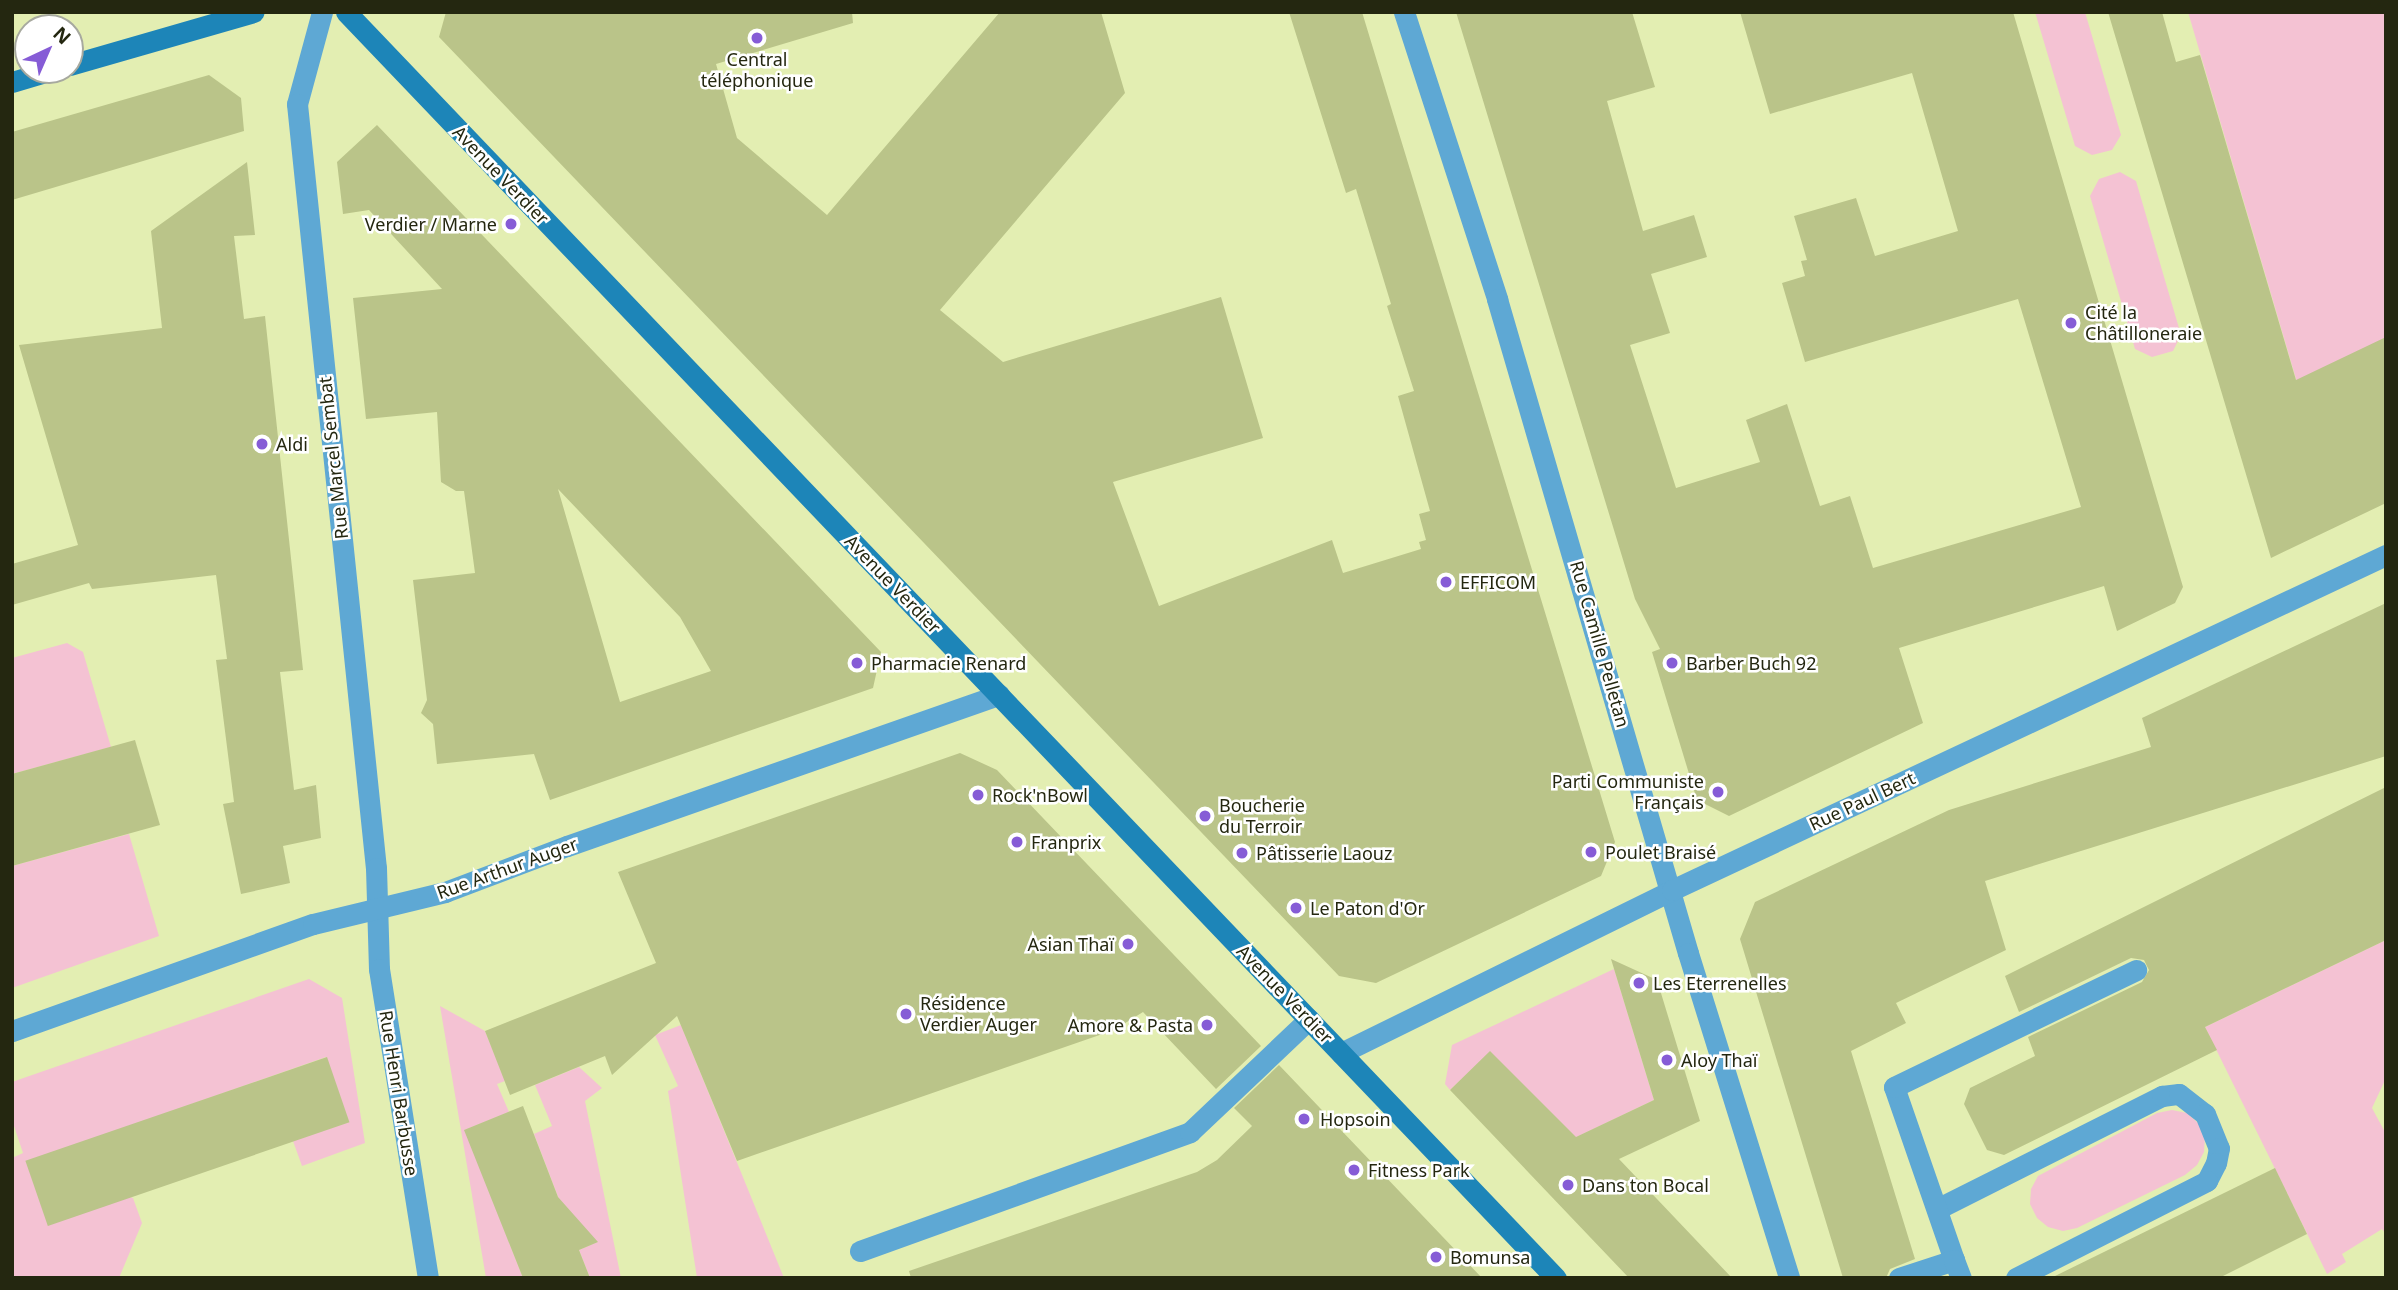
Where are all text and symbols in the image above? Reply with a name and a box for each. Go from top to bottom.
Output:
north arrow [14,14,84,84]
text: N [48,21,77,50]
marker: Central téléphonique [749,30,765,46]
place label: Central téléphonique [701,49,813,92]
street label: Avenue Verdier [448,121,554,229]
place label: Verdier / Marne [365,213,497,235]
marker: Verdier / Marne [503,216,519,232]
place label: Cité la Châtilloneraie [2085,302,2202,344]
marker: Cité la Châtilloneraie [2063,315,2079,331]
street label: Rue Marcel Sembat [314,376,352,540]
place label: Aldi [276,433,308,455]
marker: Aldi [254,436,270,452]
street label: Avenue Verdier [840,530,946,638]
street label: Rue Camille Pelletan [1566,558,1634,730]
place label: EFFICOM [1460,571,1536,593]
marker: EFFICOM [1438,574,1454,590]
place label: Pharmacie Renard [871,652,1026,674]
place label: Barber Buch 92 [1686,652,1816,674]
marker: Pharmacie Renard [849,655,865,671]
marker: Barber Buch 92 [1664,655,1680,671]
street label: Rue Paul Bert [1806,767,1918,835]
place label: Parti Communiste Français [1552,771,1704,814]
place label: Rock'nBowl [992,784,1088,806]
marker: Parti Communiste Français [1710,784,1726,800]
marker: Rock'nBowl [970,787,986,803]
place label: Boucherie du Terroir [1219,795,1305,838]
marker: Boucherie du Terroir [1197,808,1213,824]
place label: Franprix [1031,831,1101,853]
street label: Rue Arthur Auger [434,833,580,903]
marker: Franprix [1009,834,1025,850]
place label: Poulet Braisé [1605,841,1716,863]
place label: Pâtisserie Laouz [1256,842,1392,864]
marker: Poulet Braisé [1583,844,1599,860]
marker: Pâtisserie Laouz [1234,845,1250,861]
place label: Le Paton d'Or [1310,897,1425,919]
marker: Le Paton d'Or [1288,900,1304,916]
place label: Asian Thaï [1027,933,1114,955]
marker: Asian Thaï [1120,936,1136,952]
street label: Avenue Verdier [1232,940,1338,1048]
place label: Les Eterrenelles [1653,972,1787,994]
marker: Les Eterrenelles [1631,975,1647,991]
place label: Résidence Verdier Auger [920,993,1037,1036]
marker: Résidence Verdier Auger [898,1006,914,1022]
street label: Rue Henri Barbusse [375,1009,423,1177]
place label: Amore & Pasta [1068,1014,1193,1036]
marker: Amore & Pasta [1199,1017,1215,1033]
place label: Aloy Thaï [1681,1049,1757,1071]
marker: Aloy Thaï [1659,1052,1675,1068]
place label: Hopsoin [1320,1108,1391,1130]
marker: Hopsoin [1294,1109,1314,1129]
place label: Fitness Park [1368,1159,1470,1181]
marker: Fitness Park [1346,1162,1362,1178]
place label: Dans ton Bocal [1582,1174,1709,1196]
marker: Dans ton Bocal [1560,1177,1576,1193]
place label: Bomunsa [1450,1246,1530,1268]
marker: Bomunsa [1428,1249,1444,1265]

